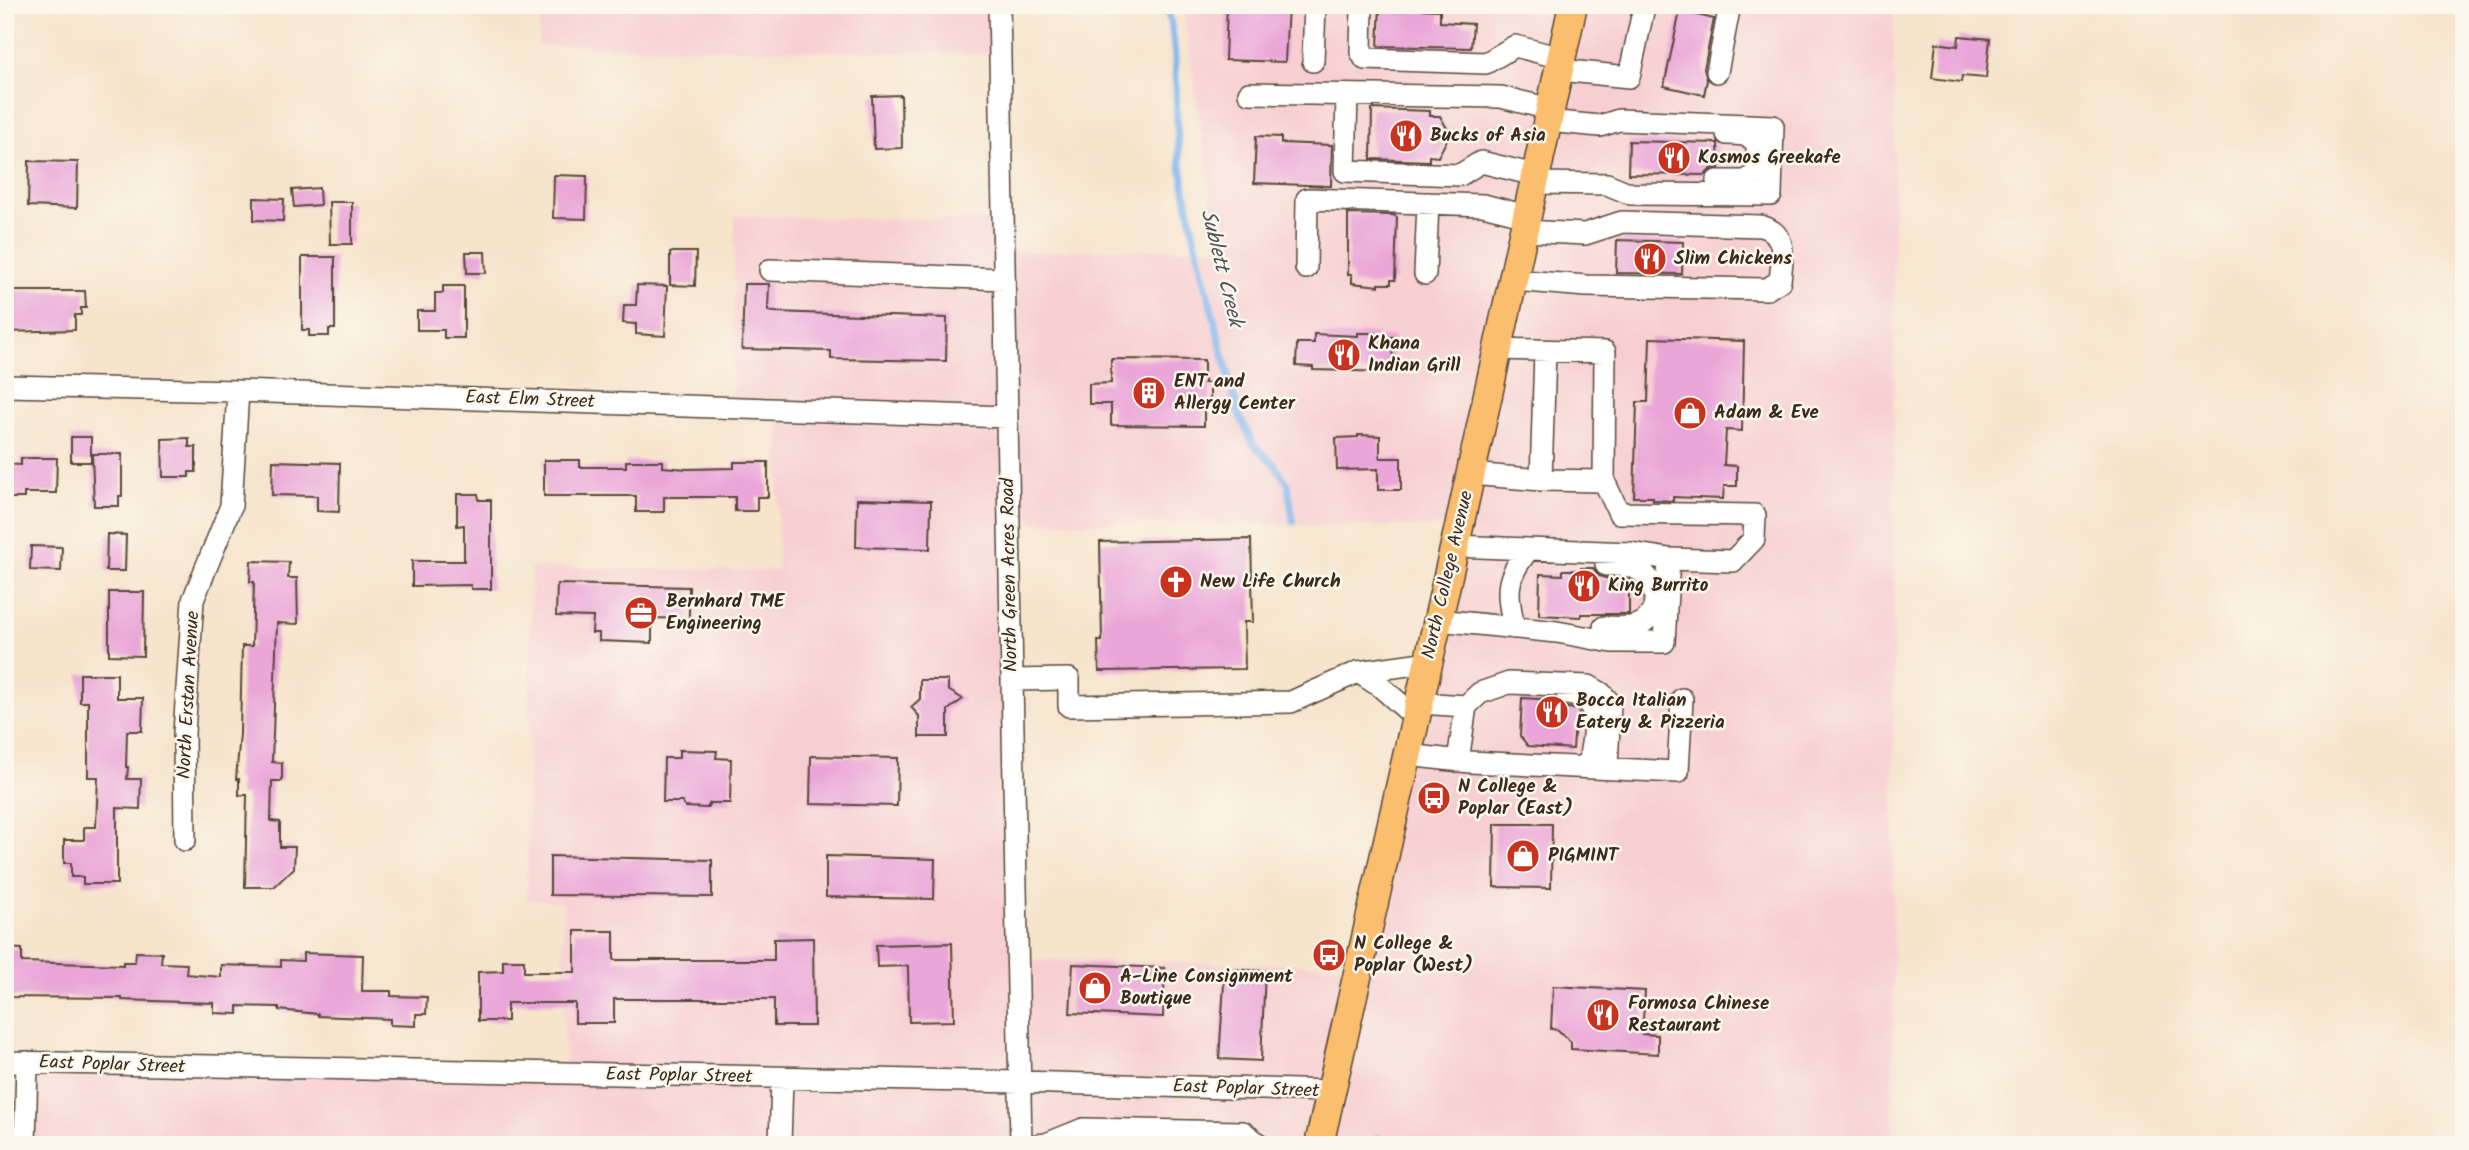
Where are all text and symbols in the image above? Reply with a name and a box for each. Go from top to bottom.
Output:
restaurant icon: Bucks of Asia [1387,117,1425,155]
place label: Bucks of Asia [1430,121,1546,151]
restaurant icon: Kosmos Greekafe [1655,139,1693,177]
place label: Kosmos Greekafe [1698,143,1841,173]
water label: Sublett Creek [1190,206,1252,333]
restaurant icon: Slim Chickens [1631,240,1669,278]
place label: Slim Chickens [1674,244,1792,274]
place label: Khana Indian Grill [1368,329,1461,381]
restaurant icon: Khana Indian Grill [1325,336,1363,374]
place label: ENT and Allergy Center [1174,367,1296,419]
building icon: ENT and Allergy Center [1130,374,1168,412]
street label: East Elm Street [465,383,596,417]
shop icon: Adam & Eve [1671,394,1709,432]
place label: Adam & Eve [1714,398,1819,428]
street label: North Green Acres Road [993,477,1027,672]
street label: North College Avenue [1414,487,1482,662]
church icon: New Life Church [1157,563,1195,601]
place label: New Life Church [1200,567,1341,597]
restaurant icon: King Burrito [1565,567,1603,605]
place label: King Burrito [1608,571,1709,601]
place label: Bernhard TME Engineering [666,587,786,639]
office icon: Bernhard TME Engineering [622,594,660,632]
street label: North Erstan Avenue [170,610,208,780]
place label: Bocca Italian Eatery & Pizzeria [1576,686,1725,738]
restaurant icon: Bocca Italian Eatery & Pizzeria [1533,693,1571,731]
place label: N College & Poplar (East) [1458,772,1573,824]
bus stop icon: N College & Poplar (East) [1415,779,1453,817]
shop icon: PIGMINT [1504,837,1542,875]
place label: PIGMINT [1548,841,1620,871]
place label: N College & Poplar (West) [1354,929,1473,981]
bus stop icon: N College & Poplar (West) [1310,936,1348,974]
place label: A-Line Consignment Boutique [1120,962,1293,1014]
shop icon: A-Line Consignment Boutique [1076,969,1114,1007]
place label: Formosa Chinese Restaurant [1628,989,1769,1041]
restaurant icon: Formosa Chinese Restaurant [1584,996,1622,1034]
street label: East Poplar Street [38,1047,186,1083]
street label: East Poplar Street [605,1060,753,1092]
street label: East Poplar Street [1172,1071,1320,1107]

